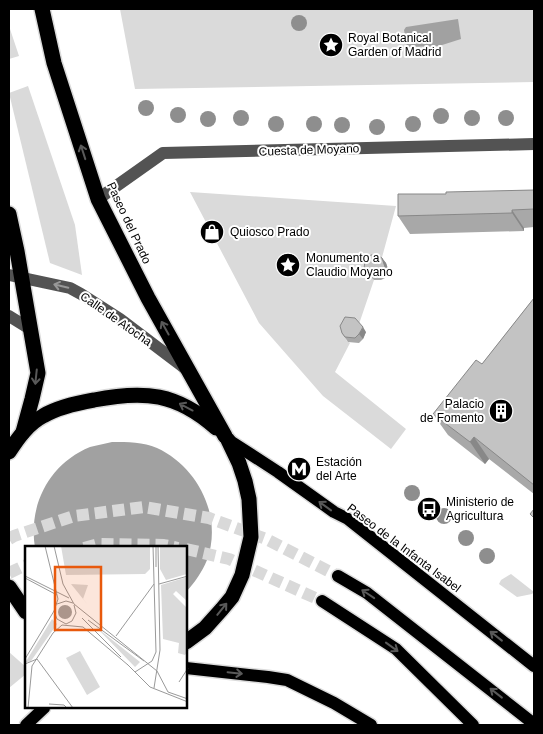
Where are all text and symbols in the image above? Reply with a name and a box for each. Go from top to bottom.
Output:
place label: Royal Botanical Garden of Madrid [348,31,441,59]
place icon: Royal Botanical Garden of Madrid [318,32,344,58]
street label: Cuesta de Moyano [258,141,360,159]
one-way arrow [78,145,87,161]
street label: Paseo del Prado [104,180,154,266]
shop icon: Quiosco Prado [199,219,225,245]
place label: Quiosco Prado [230,225,310,239]
place label: Monumento a Claudio Moyano [306,251,393,279]
place icon: Monumento a Claudio Moyano [275,252,301,278]
one-way arrow [53,281,69,290]
street label: Calle de Atocha [78,289,155,349]
one-way arrow [159,321,169,336]
one-way arrow [31,368,41,384]
place label: Palacio de Fomento [420,397,484,425]
building icon: Palacio de Fomento [488,398,514,424]
one-way arrow [179,402,194,411]
place label: Estación del Arte [316,455,362,483]
metro station icon: Estación del Arte [286,456,312,482]
place label: Ministerio de Agricultura [446,495,514,523]
bus stop icon: Ministerio de Agricultura [416,496,442,522]
one-way arrow [318,501,332,511]
street label: Paseo de la Infanta Isabel [344,501,464,595]
inset map [25,546,188,709]
one-way arrow [361,589,375,599]
one-way arrow [216,603,227,616]
one-way arrow [490,631,503,642]
one-way arrow [385,642,399,652]
one-way arrow [226,668,242,678]
one-way arrow [490,688,503,699]

